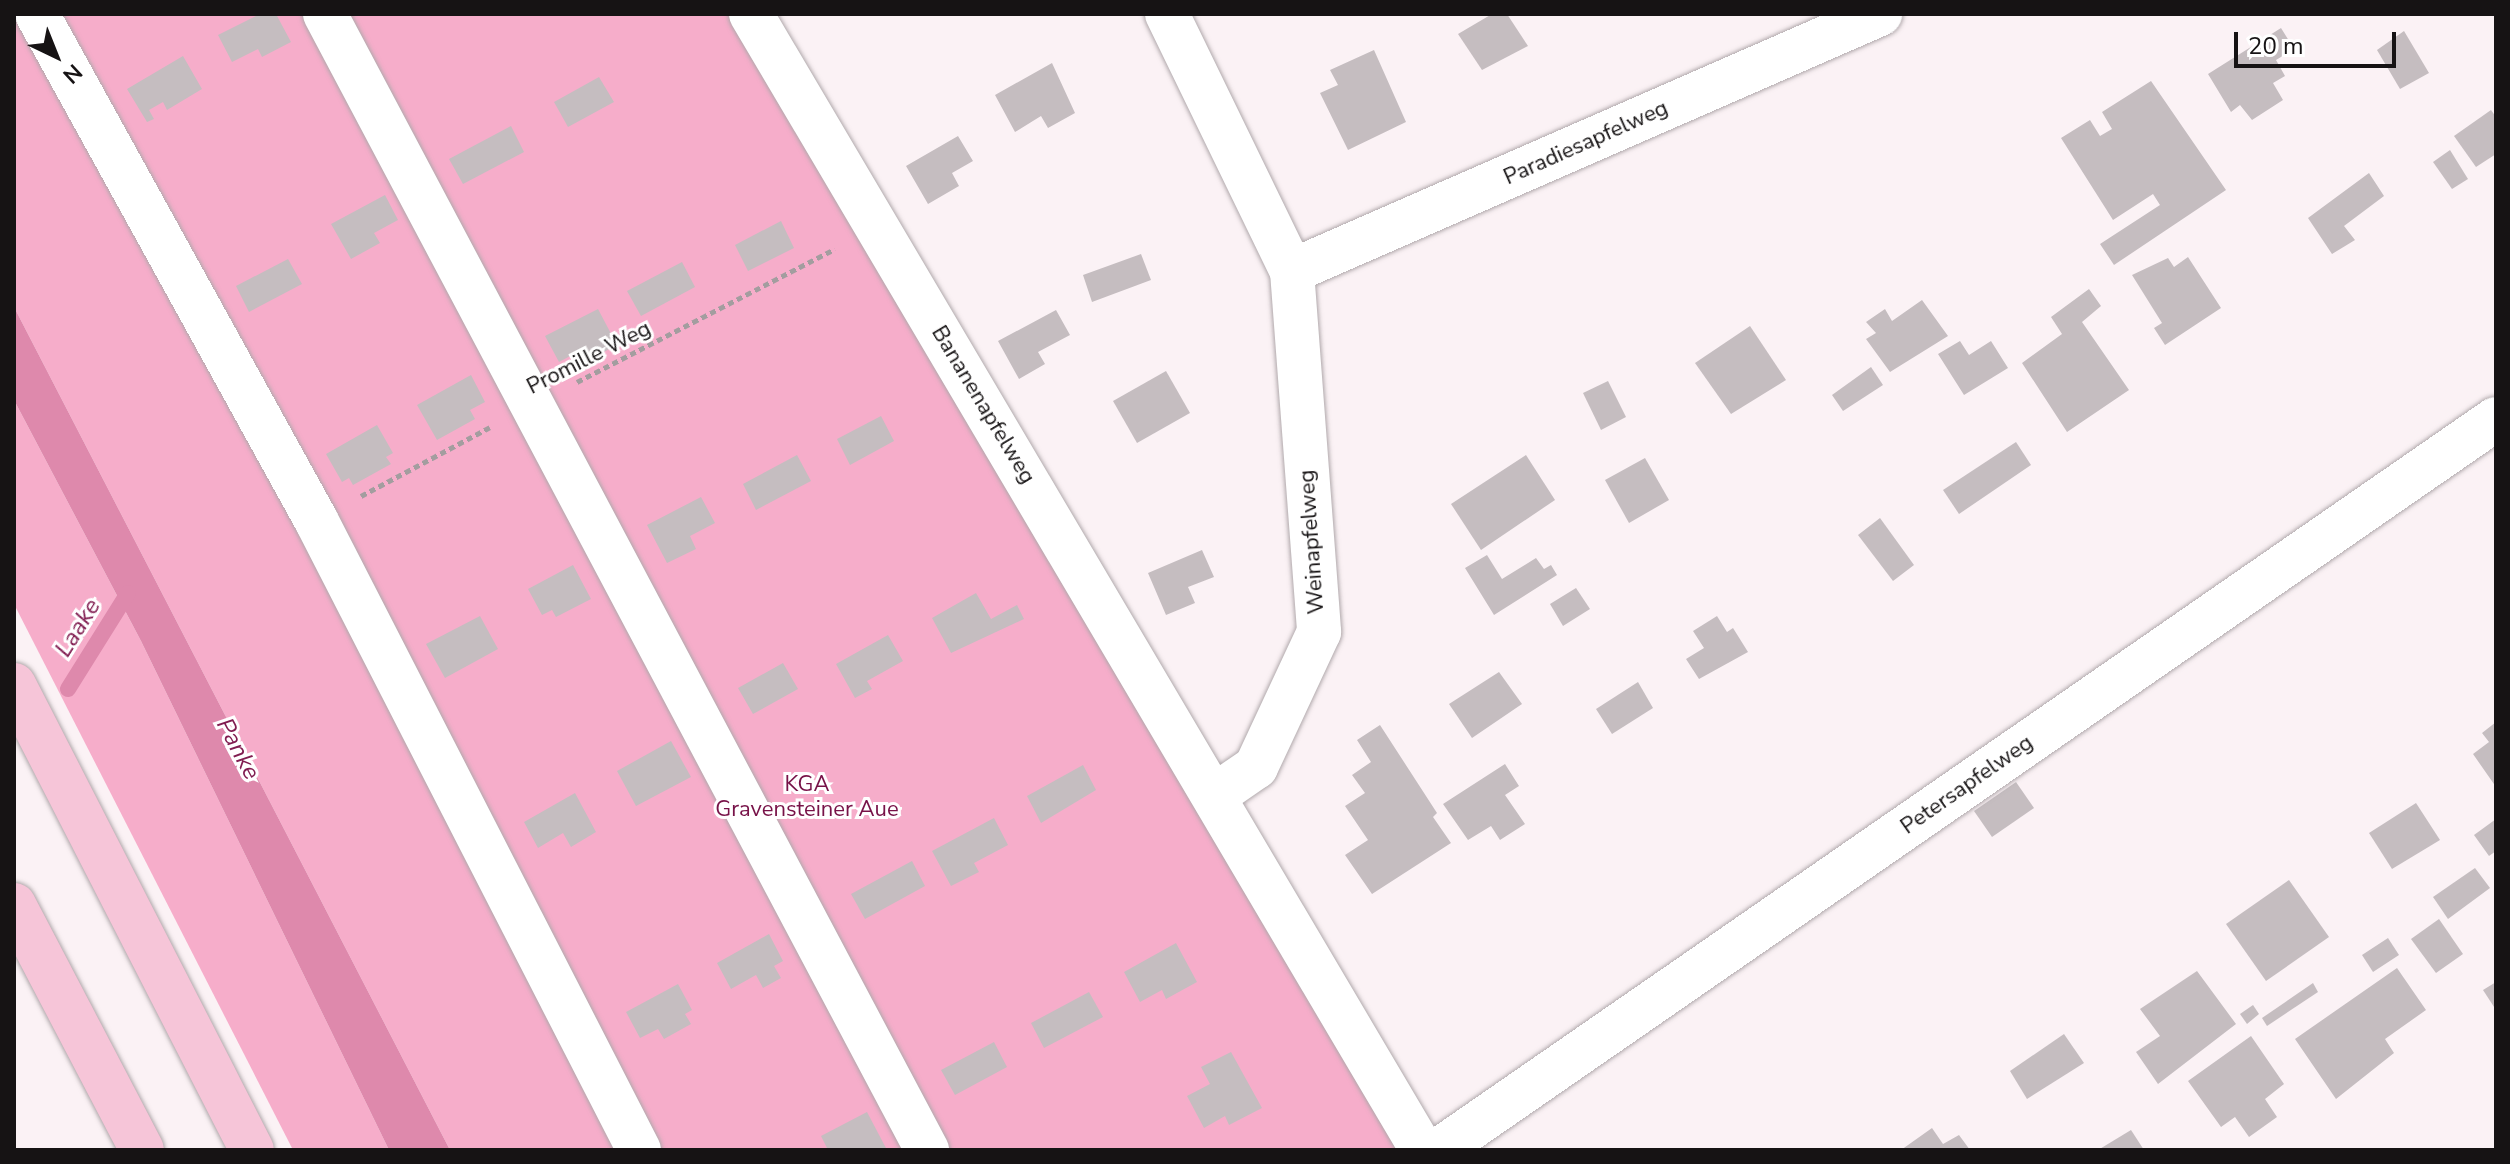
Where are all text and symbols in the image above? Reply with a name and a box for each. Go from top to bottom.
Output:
north arrow [16,16,96,96]
scale bar [2238,16,2400,66]
text: 20 m [2248,30,2304,62]
text: N [56,57,89,90]
street label: Paradiesapfelweg [1500,95,1672,191]
street label: Promille Weg [523,316,655,400]
street label: Bananenapfelweg [925,321,1041,489]
street label: Weinapfelweg [1294,469,1330,615]
water label: Laake [49,594,107,662]
water label: Panke [210,713,266,785]
street label: Petersapfelweg [1896,730,2038,840]
park label: KGA Gravensteiner Aue [715,771,899,822]

